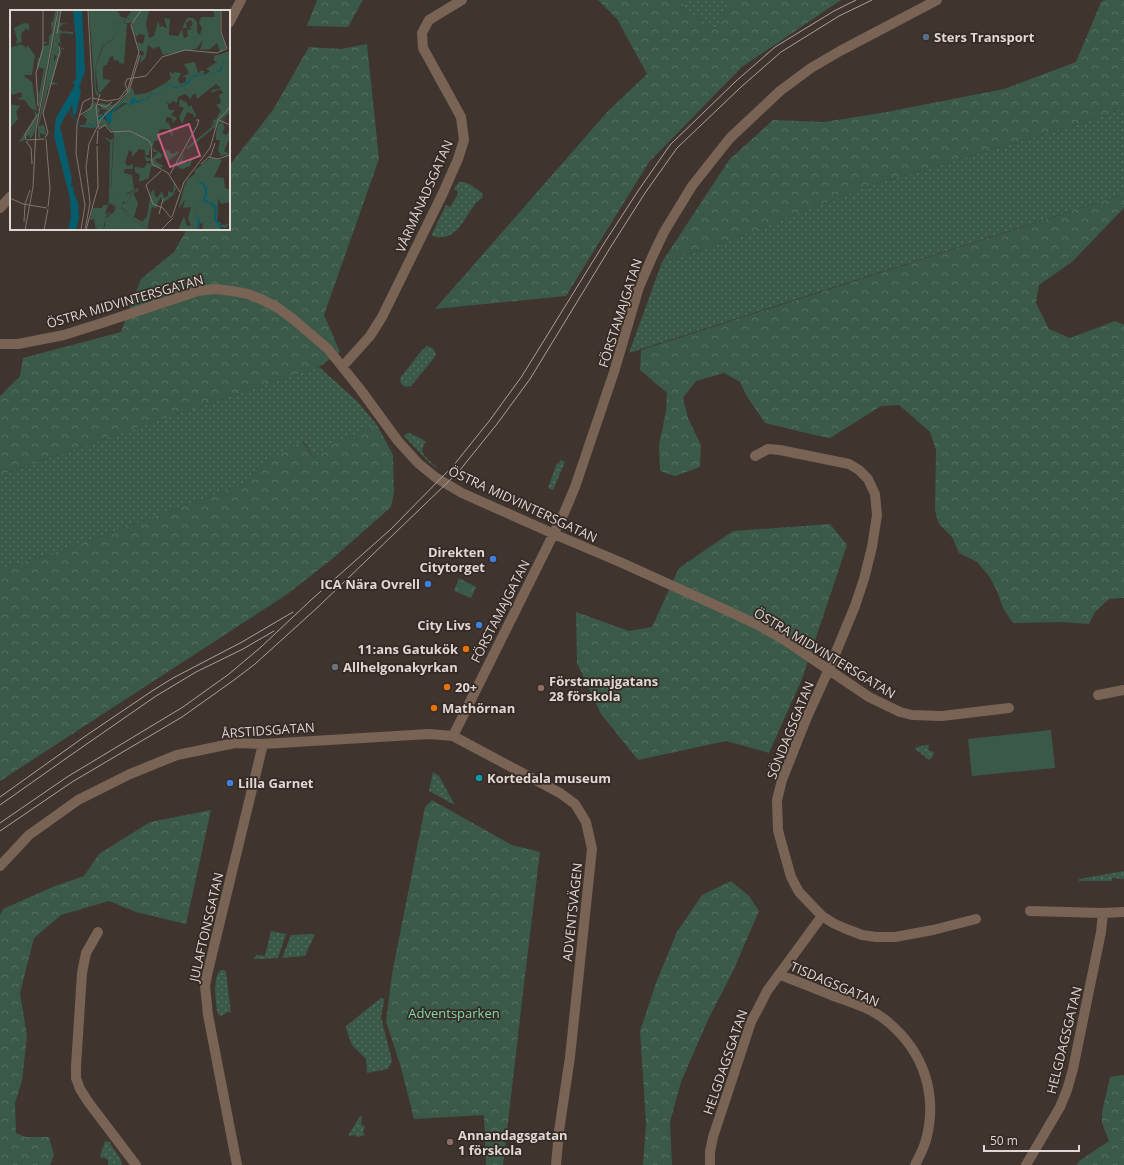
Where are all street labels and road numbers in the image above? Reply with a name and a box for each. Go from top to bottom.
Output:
street label: VÅRMÅNADSGATAN [391,137,457,255]
street label: FÖRSTAMAJGATAN [594,256,646,370]
street label: ÖSTRA MIDVINTERSGATAN [44,270,206,332]
street label: ÖSTRA MIDVINTERSGATAN [446,462,600,546]
street label: FÖRSTAMAJGATAN [466,556,534,666]
street label: ÖSTRA MIDVINTERSGATAN [751,603,899,703]
street label: SÖNDAGSGATAN [762,678,818,782]
street label: ÅRSTIDSGATAN [221,718,315,742]
street label: ADVENTSVÄGEN [558,862,586,962]
street label: JULAFTONSGATAN [184,871,227,985]
street label: TISDAGSGATAN [788,957,882,1011]
street label: HELGDAGSGATAN [1042,984,1086,1096]
street label: HELGDAGSGATAN [699,1007,751,1117]

